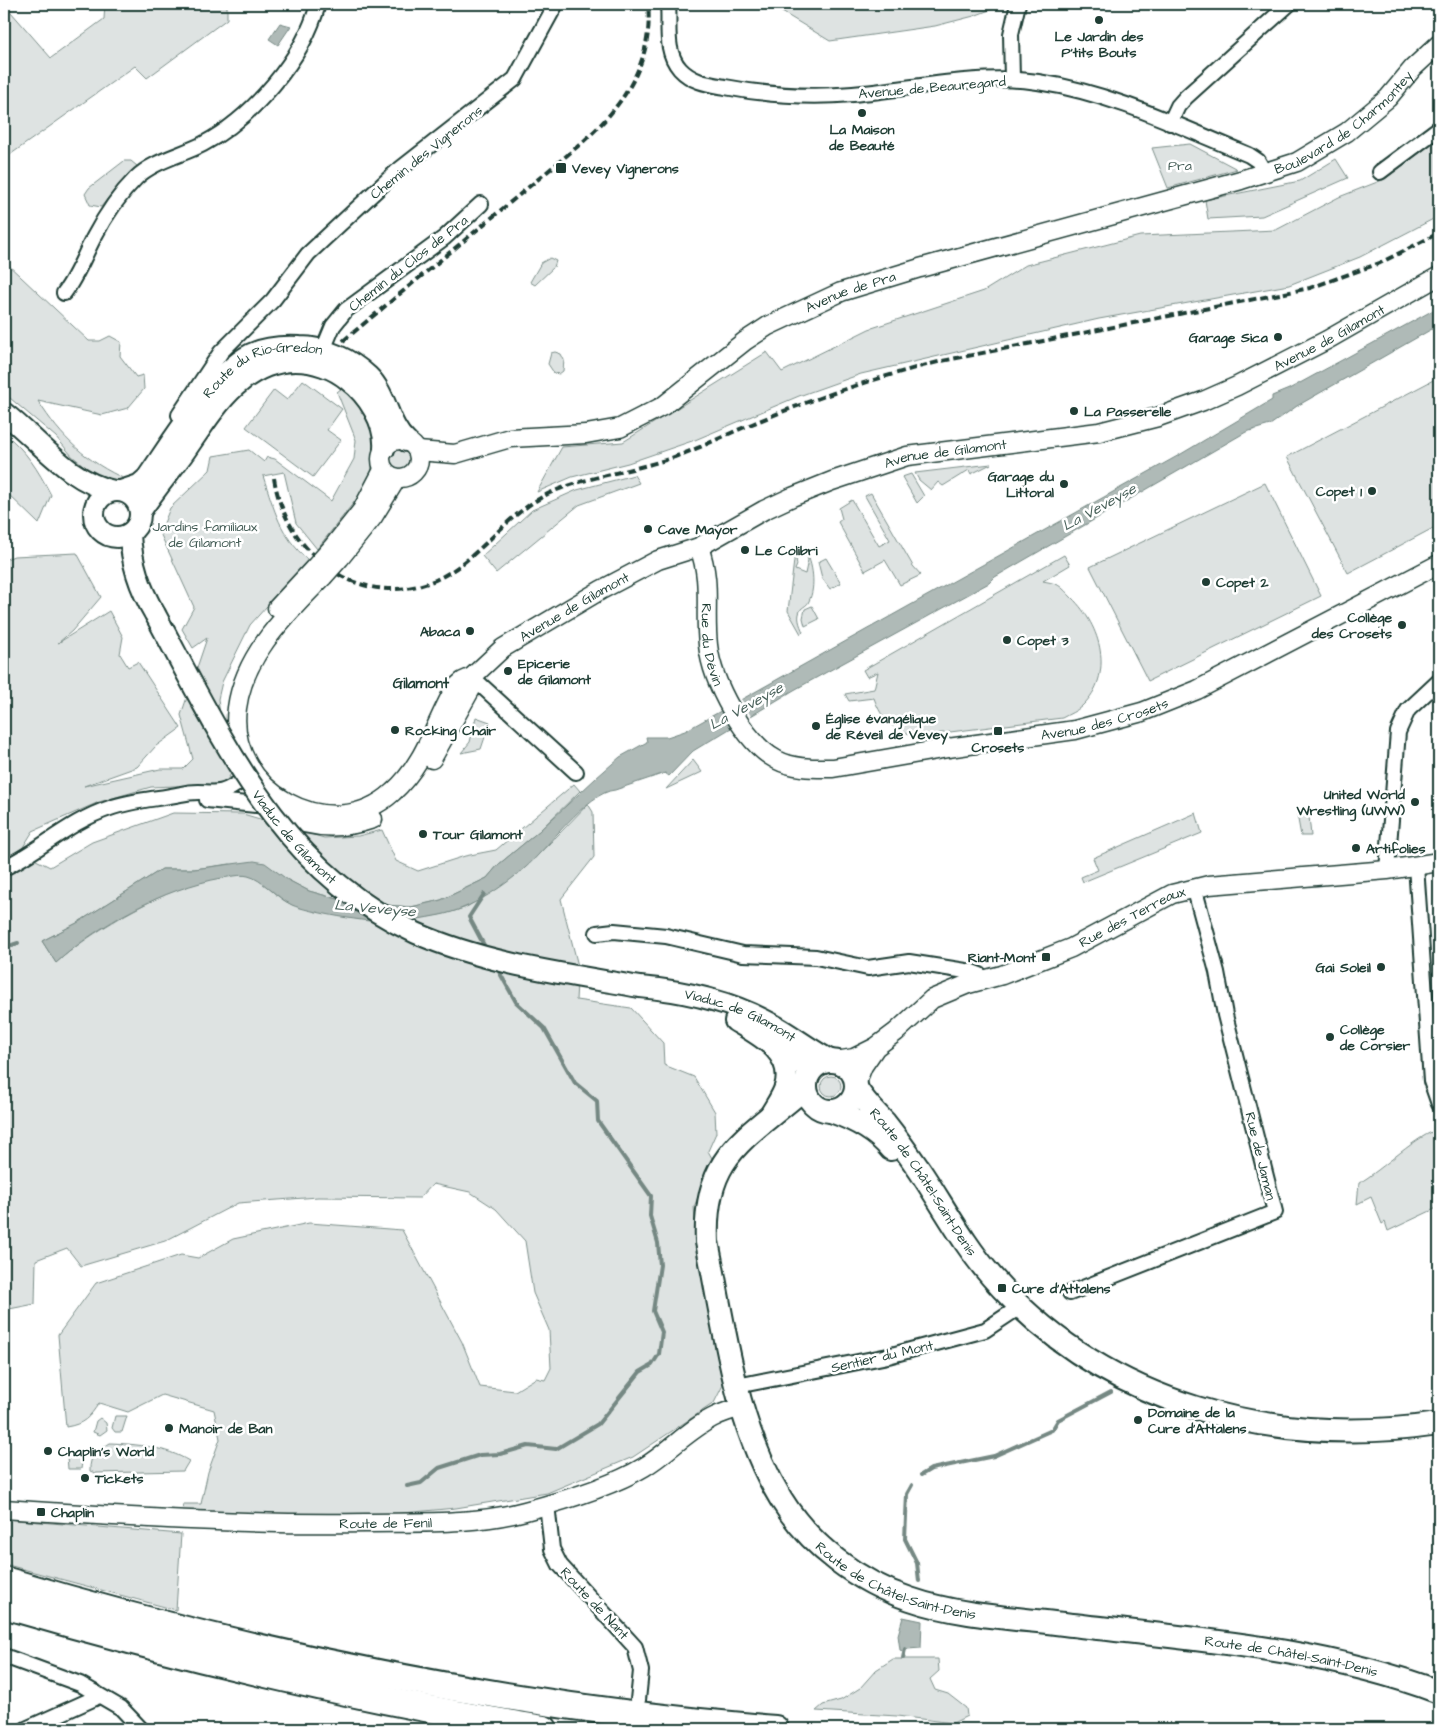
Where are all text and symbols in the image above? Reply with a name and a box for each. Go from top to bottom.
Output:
marker: Le Jardin des P'tits Bouts [1093,14,1105,26]
place label: Le Jardin des P'tits Bouts [1055,27,1143,63]
street label: Boulevard de Charmontey [1272,66,1418,180]
street label: Avenue de Beauregard [858,72,1007,104]
street label: Chemin des Vignerons [366,101,487,205]
marker: La Maison de Beauté [856,107,868,119]
place label: La Maison de Beauté [828,120,895,156]
park label: Pra [1168,156,1192,176]
place label: Vevey Vignerons [571,159,679,180]
marker: Vevey Vignerons [554,161,568,175]
street label: Chemin du Clos de Pra [345,211,473,317]
street label: Avenue de Pra [802,267,898,318]
street label: Avenue de Gilamont [1270,300,1389,377]
place label: Garage Sica [1189,328,1269,349]
marker: Garage Sica [1272,331,1284,343]
street label: Route du Rio-Gredon [198,338,325,403]
place label: La Passerelle [1084,402,1172,422]
marker: La Passerelle [1068,405,1080,417]
street label: Avenue de Gilamont [882,435,1008,474]
place label: Garage du Littoral [988,467,1055,503]
marker: Garage du Littoral [1058,478,1070,490]
water label: La Veveyse [1059,478,1141,537]
place label: Copet 1 [1316,482,1362,502]
marker: Copet 1 [1366,485,1378,497]
park label: Jardins familiaux de Gilamont [153,517,258,553]
place label: Cave Mayor [658,520,738,540]
marker: Cave Mayor [642,523,654,535]
place label: Le Colibri [755,541,819,561]
marker: Le Colibri [739,544,751,556]
street label: Avenue de Gilamont [516,568,633,647]
place label: Copet 2 [1216,573,1269,593]
marker: Copet 2 [1200,576,1212,588]
street label: Rue du Dévin [696,603,728,689]
place label: Collège des Crosets [1311,608,1392,644]
marker: Collège des Crosets [1396,619,1408,631]
place label: Abaca [420,622,461,642]
marker: Abaca [464,625,476,637]
place label: Copet 3 [1017,631,1069,651]
marker: Copet 3 [1001,634,1013,646]
place label: Epicerie de Gilamont [517,654,591,690]
marker: Epicerie de Gilamont [502,665,514,677]
district label: Gilamont [393,673,450,694]
water label: La Veveyse [706,677,788,736]
street label: Avenue des Crosets [1039,693,1171,746]
place label: Église évangélique de Réveil de Vevey [825,709,948,745]
marker: Église évangélique de Réveil de Vevey [810,720,822,732]
place label: Rocking Chair [405,721,496,742]
marker: Rocking Chair [389,724,401,736]
marker: Crosets [992,725,1004,737]
place label: Crosets [972,738,1024,758]
place label: United World Wrestling (UWW) [1295,785,1406,822]
street label: Viaduc de Gilamont [247,786,341,890]
marker: United World Wrestling (UWW) [1409,796,1421,808]
place label: Tour Gilamont [432,825,523,845]
marker: Tour Gilamont [417,828,429,840]
place label: Artifolies [1366,839,1426,859]
marker: Artifolies [1350,842,1362,854]
street label: Rue des Terreaux [1076,882,1188,953]
water label: La Veveyse [333,894,417,924]
place label: Riant-Mont [968,948,1036,968]
marker: Riant-Mont [1040,951,1052,963]
place label: Gai Soleil [1315,958,1372,978]
marker: Gai Soleil [1375,961,1387,973]
street label: Viaduc de Gilamont [682,984,800,1047]
place label: Collège de Corsier [1339,1020,1411,1056]
marker: Collège de Corsier [1324,1031,1336,1043]
street label: Route de Châtel-Saint-Denis [865,1104,981,1261]
street label: Rue de Jaman [1239,1110,1281,1202]
place label: Cure d'Attalens [1012,1279,1111,1299]
marker: Cure d'Attalens [996,1282,1008,1294]
street label: Sentier du Mont [829,1335,936,1378]
place label: Domaine de la Cure d'Attalens [1148,1403,1247,1439]
marker: Domaine de la Cure d'Attalens [1132,1414,1144,1426]
place label: Manoir de Ban [179,1419,272,1439]
marker: Manoir de Ban [163,1422,175,1434]
place label: Chaplin's World [58,1442,155,1462]
marker: Chaplin's World [42,1445,54,1457]
place label: Tickets [94,1469,144,1489]
marker: Tickets [79,1472,91,1484]
place label: Chaplin [51,1503,94,1523]
marker: Chaplin [35,1506,47,1518]
street label: Route de Fenil [339,1513,432,1534]
street label: Route de Châtel-Saint-Denis [810,1537,977,1625]
street label: Route de Nant [555,1563,633,1645]
street label: Route de Châtel-Saint-Denis [1203,1631,1380,1683]

